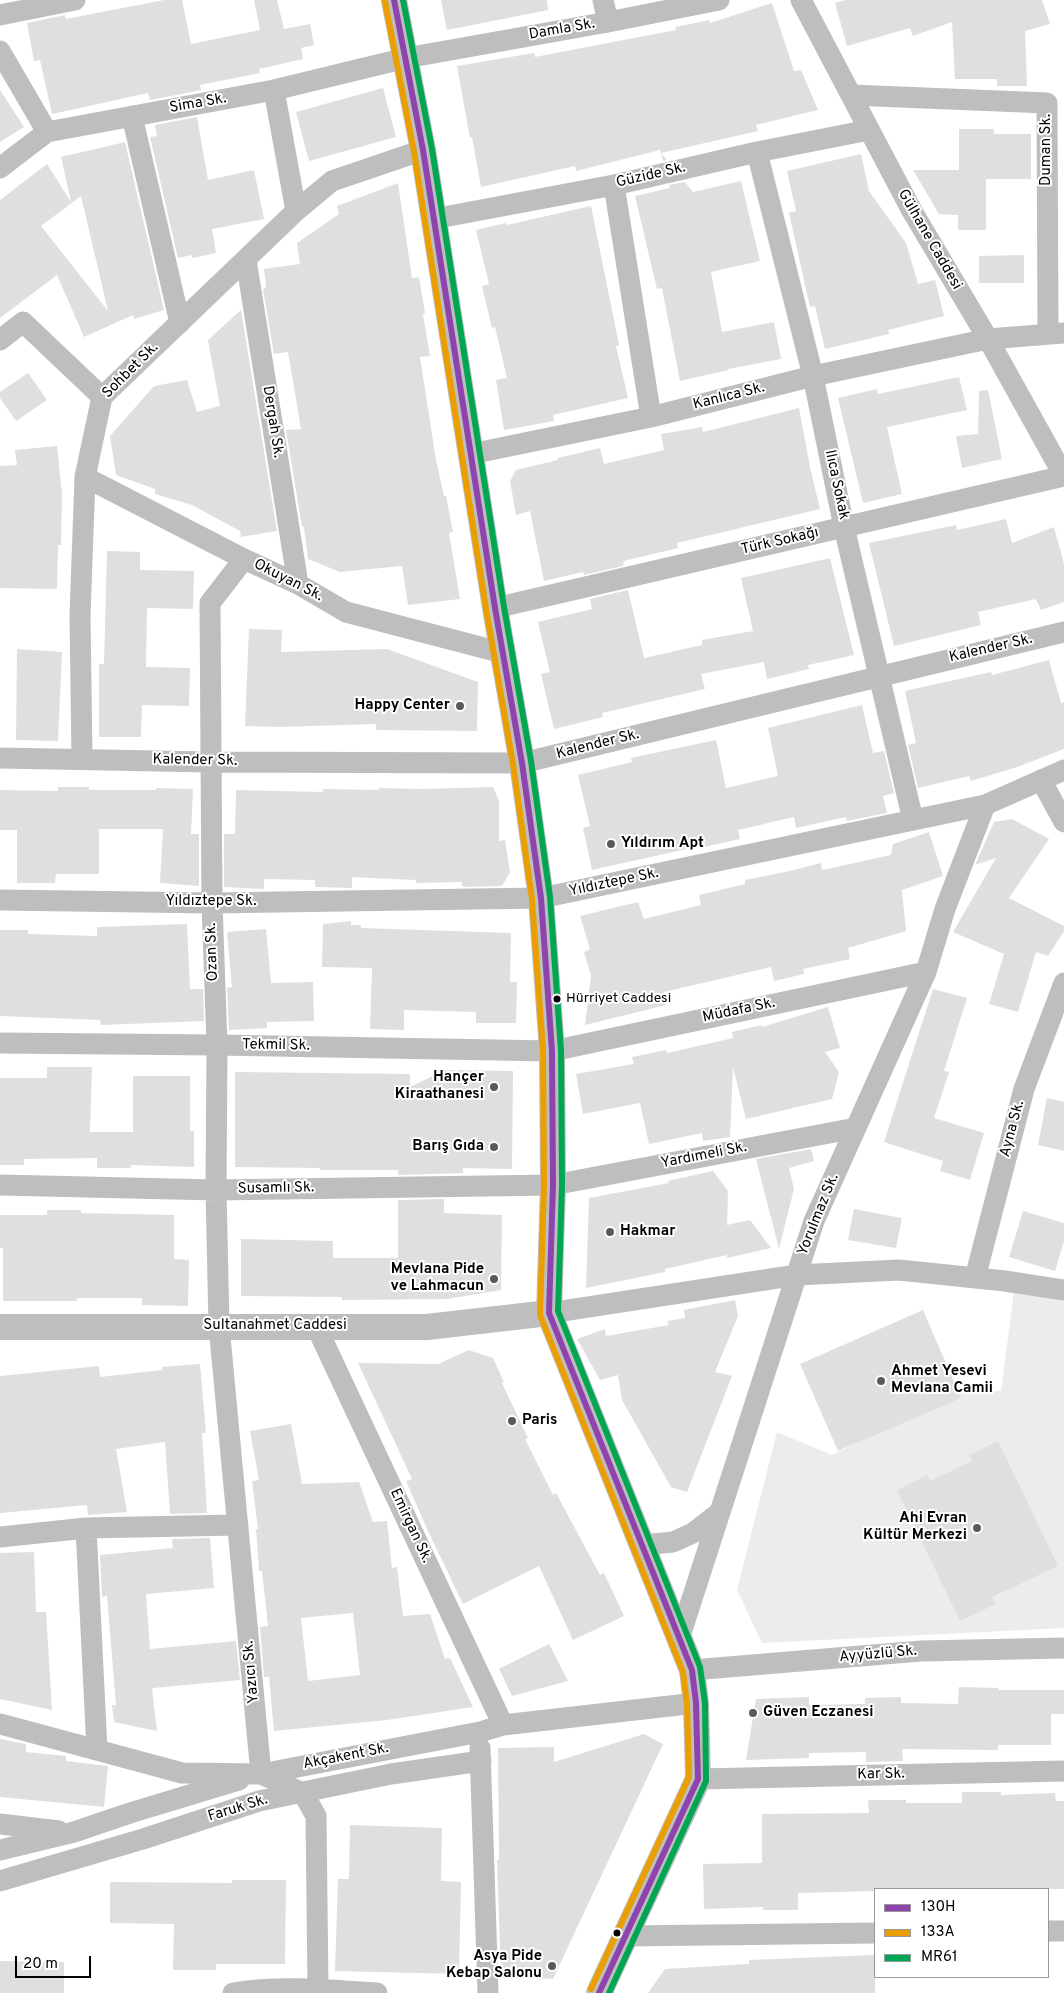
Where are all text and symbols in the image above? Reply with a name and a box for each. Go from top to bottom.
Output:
street label: Damla Sk. [528,15,596,45]
street label: Sima Sk. [168,90,228,118]
street label: Duman Sk. [1038,114,1056,186]
street label: Güzide Sk. [615,159,687,193]
street label: Gülhane Caddesi [893,187,965,293]
street label: Sohbet Sk. [99,339,163,403]
street label: Kanlıca Sk. [691,379,767,415]
street label: Dergah Sk. [257,385,287,459]
street label: llıca Sokak [820,448,852,522]
street label: Türk Sokağı [740,524,820,560]
street label: Okuyan Sk. [250,556,326,606]
street label: Kalender Sk. [948,631,1034,667]
place label: Happy Center [354,697,450,715]
marker: Happy Center [454,700,466,712]
street label: Kalender Sk. [555,726,641,764]
street label: Kalender Sk. [152,751,238,771]
place label: Yıldırım Apt [621,835,704,853]
marker: Yıldırım Apt [605,838,617,850]
street label: Yıldıztepe Sk. [568,865,660,901]
street label: Yıldıztepe Sk. [165,893,257,911]
street label: Ozan Sk. [203,922,223,982]
place label: Hürriyet Caddesi [566,991,671,1007]
marker: Hürriyet Caddesi [552,994,562,1004]
street label: Müdafa Sk. [701,995,777,1027]
street label: Tekmil Sk. [242,1036,310,1056]
place label: Hançer Kiraathanesi [395,1069,484,1104]
marker: Hançer Kiraathanesi [488,1081,500,1093]
street label: Ayna Sk. [997,1099,1029,1159]
place label: Barış Gıda [412,1138,484,1156]
street label: Yardımeli Sk. [660,1139,748,1173]
marker: Barış Gıda [488,1141,500,1153]
street label: Yorulmaz Sk. [794,1171,844,1259]
street label: Susamlı Sk. [237,1179,315,1199]
place label: Hakmar [620,1223,675,1241]
marker: Hakmar [604,1226,616,1238]
place label: Mevlana Pide ve Lahmacun [391,1261,484,1296]
marker: Mevlana Pide ve Lahmacun [488,1273,500,1285]
street label: Sultanahmet Caddesi [203,1317,347,1335]
place label: Ahmet Yesevi Mevlana Camii [891,1363,993,1398]
marker: Ahmet Yesevi Mevlana Camii [875,1375,887,1387]
place label: Paris [522,1412,557,1430]
marker: Paris [506,1415,518,1427]
street label: Emirgan Sk. [385,1486,435,1566]
place label: Ahi Evran Kültür Merkezi [863,1510,967,1545]
marker: Ahi Evran Kültür Merkezi [971,1522,983,1534]
street label: Yazıcı Sk. [240,1640,264,1704]
street label: Ayyüzlü Sk. [838,1643,918,1667]
place label: Güven Eczanesi [763,1704,874,1722]
marker: Güven Eczanesi [747,1707,759,1719]
street label: Akçakent Sk. [302,1740,390,1774]
street label: Kar Sk. [857,1766,905,1784]
street label: Faruk Sk. [206,1791,270,1827]
legend [874,1888,1049,1978]
text: 130H [921,1898,956,1917]
text: 133A [921,1923,955,1942]
unlabelled marker [612,1928,622,1938]
scale bar [18,1946,94,1978]
place label: Asya Pide Kebap Salonu [446,1948,542,1983]
text: MR61 [921,1948,958,1967]
text: 20 m [23,1955,58,1974]
marker: Asya Pide Kebap Salonu [546,1960,558,1972]

